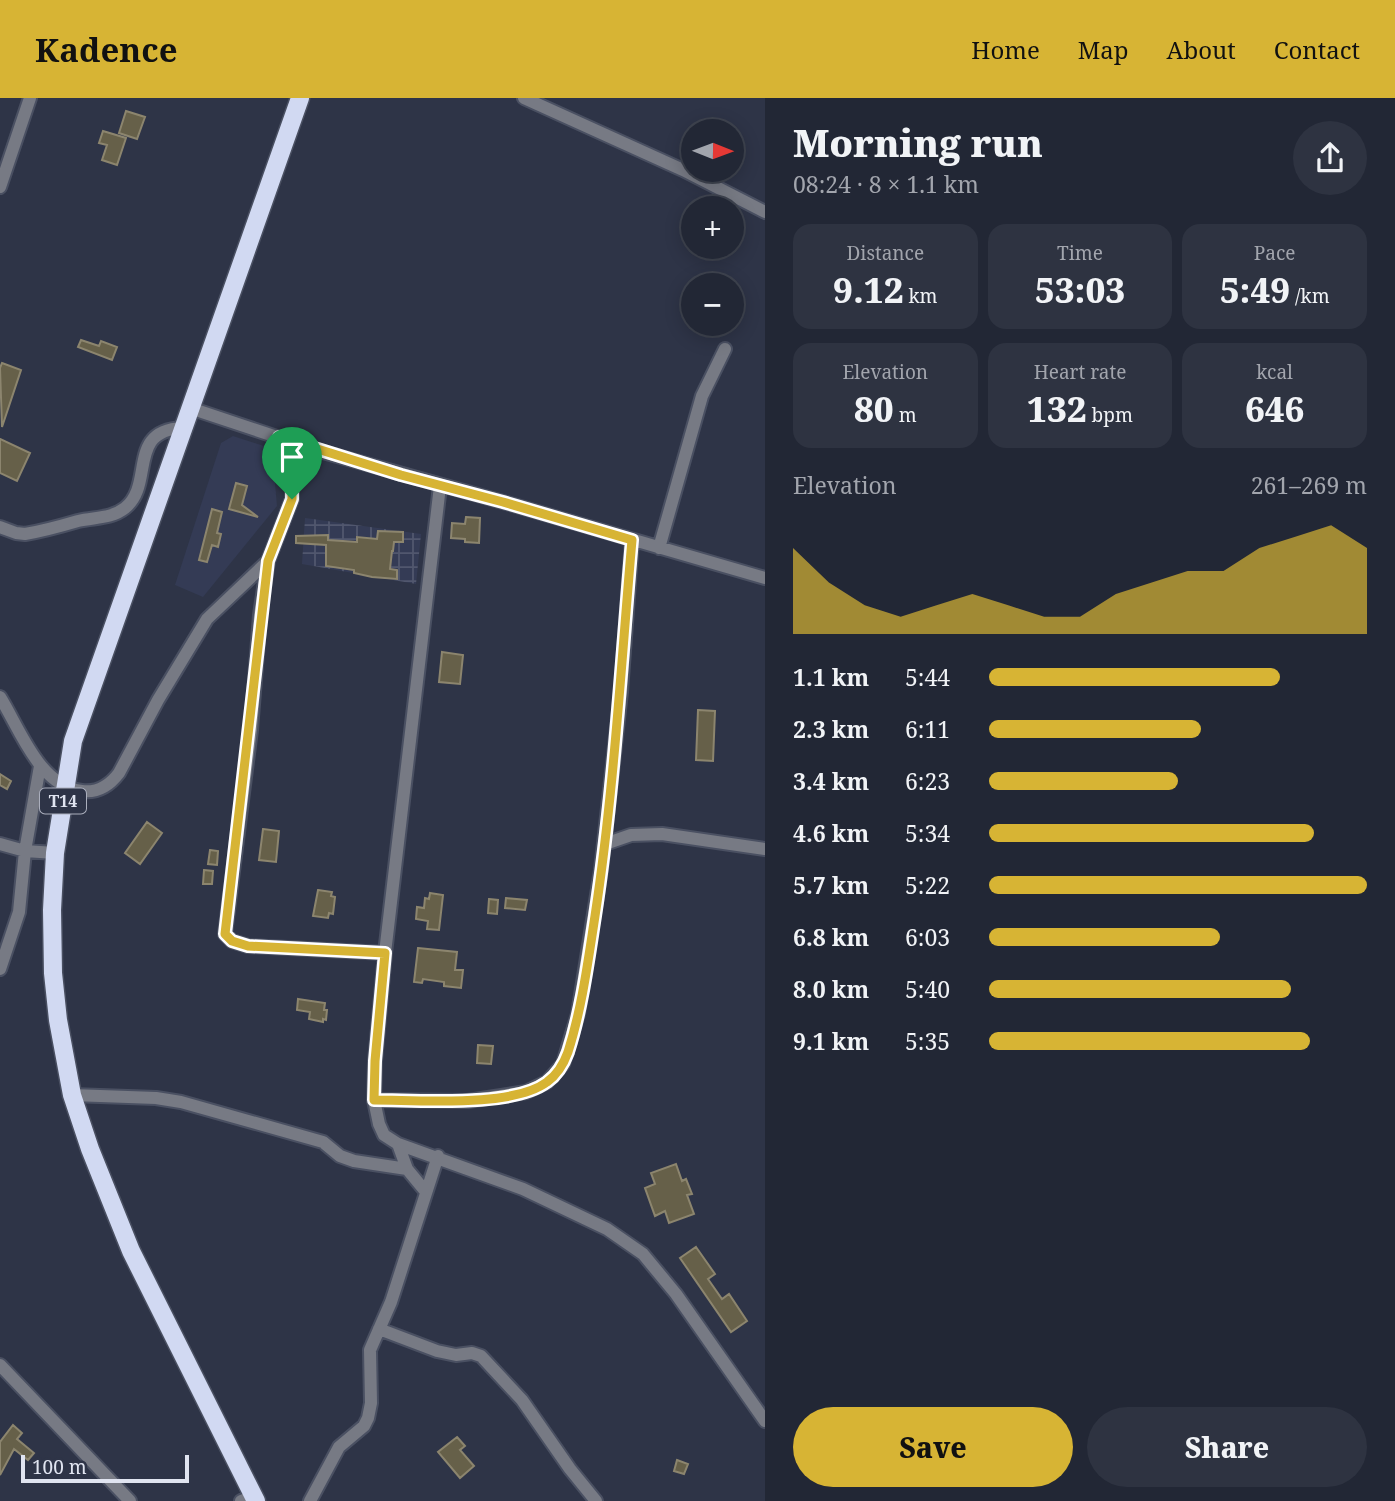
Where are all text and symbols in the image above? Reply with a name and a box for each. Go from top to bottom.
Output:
text: Kadence [35,27,178,72]
text: Home [971,33,1040,66]
text: Map [1078,33,1129,66]
text: About [1167,33,1236,66]
text: Contact [1274,33,1360,66]
text: Morning run [793,116,1043,168]
north arrow [681,119,744,182]
map controls [681,119,744,336]
button: share [1293,121,1367,195]
text: 08:24 · 8 × 1.1 km [793,168,979,200]
button: + [681,196,744,259]
text: Distance [847,240,924,266]
text: Time [1057,240,1103,266]
text: Pace [1254,240,1296,266]
text: 9.12 [833,266,904,313]
text: 53:03 [1035,266,1125,313]
text: 5:49 [1220,266,1290,313]
button: − [681,273,744,336]
text: km [904,283,938,309]
text: /km [1290,283,1330,309]
text: Elevation [843,359,928,385]
text: Heart rate [1034,359,1126,385]
text: kcal [1256,359,1293,385]
text: 80 [854,385,894,432]
text: 132 [1027,385,1087,432]
text: 646 [1245,385,1304,432]
text: m [894,402,917,428]
text: bpm [1087,402,1133,428]
pin [262,427,322,499]
icon: arrive [273,438,311,476]
text: Elevation [793,469,897,501]
text: 261–269 m [1251,469,1367,501]
text: 1.1 km [793,661,869,693]
text: 5:44 [905,661,950,693]
text: 2.3 km [793,713,869,745]
text: 6:11 [905,713,950,745]
text: 3.4 km [793,765,869,797]
text: 6:23 [905,765,950,797]
road number: T14 [40,788,86,814]
text: 4.6 km [793,817,869,849]
text: 5:34 [905,817,950,849]
text: 5.7 km [793,869,869,901]
text: 5:22 [905,869,950,901]
text: 6.8 km [793,921,869,953]
text: 6:03 [905,921,950,953]
text: 8.0 km [793,973,869,1005]
text: 5:40 [905,973,950,1005]
text: 9.1 km [793,1025,869,1057]
text: 5:35 [905,1025,950,1057]
button: Save [793,1407,1073,1487]
button: Share [1087,1407,1367,1487]
scale bar [21,1452,189,1484]
text: 100 m [32,1454,87,1480]

